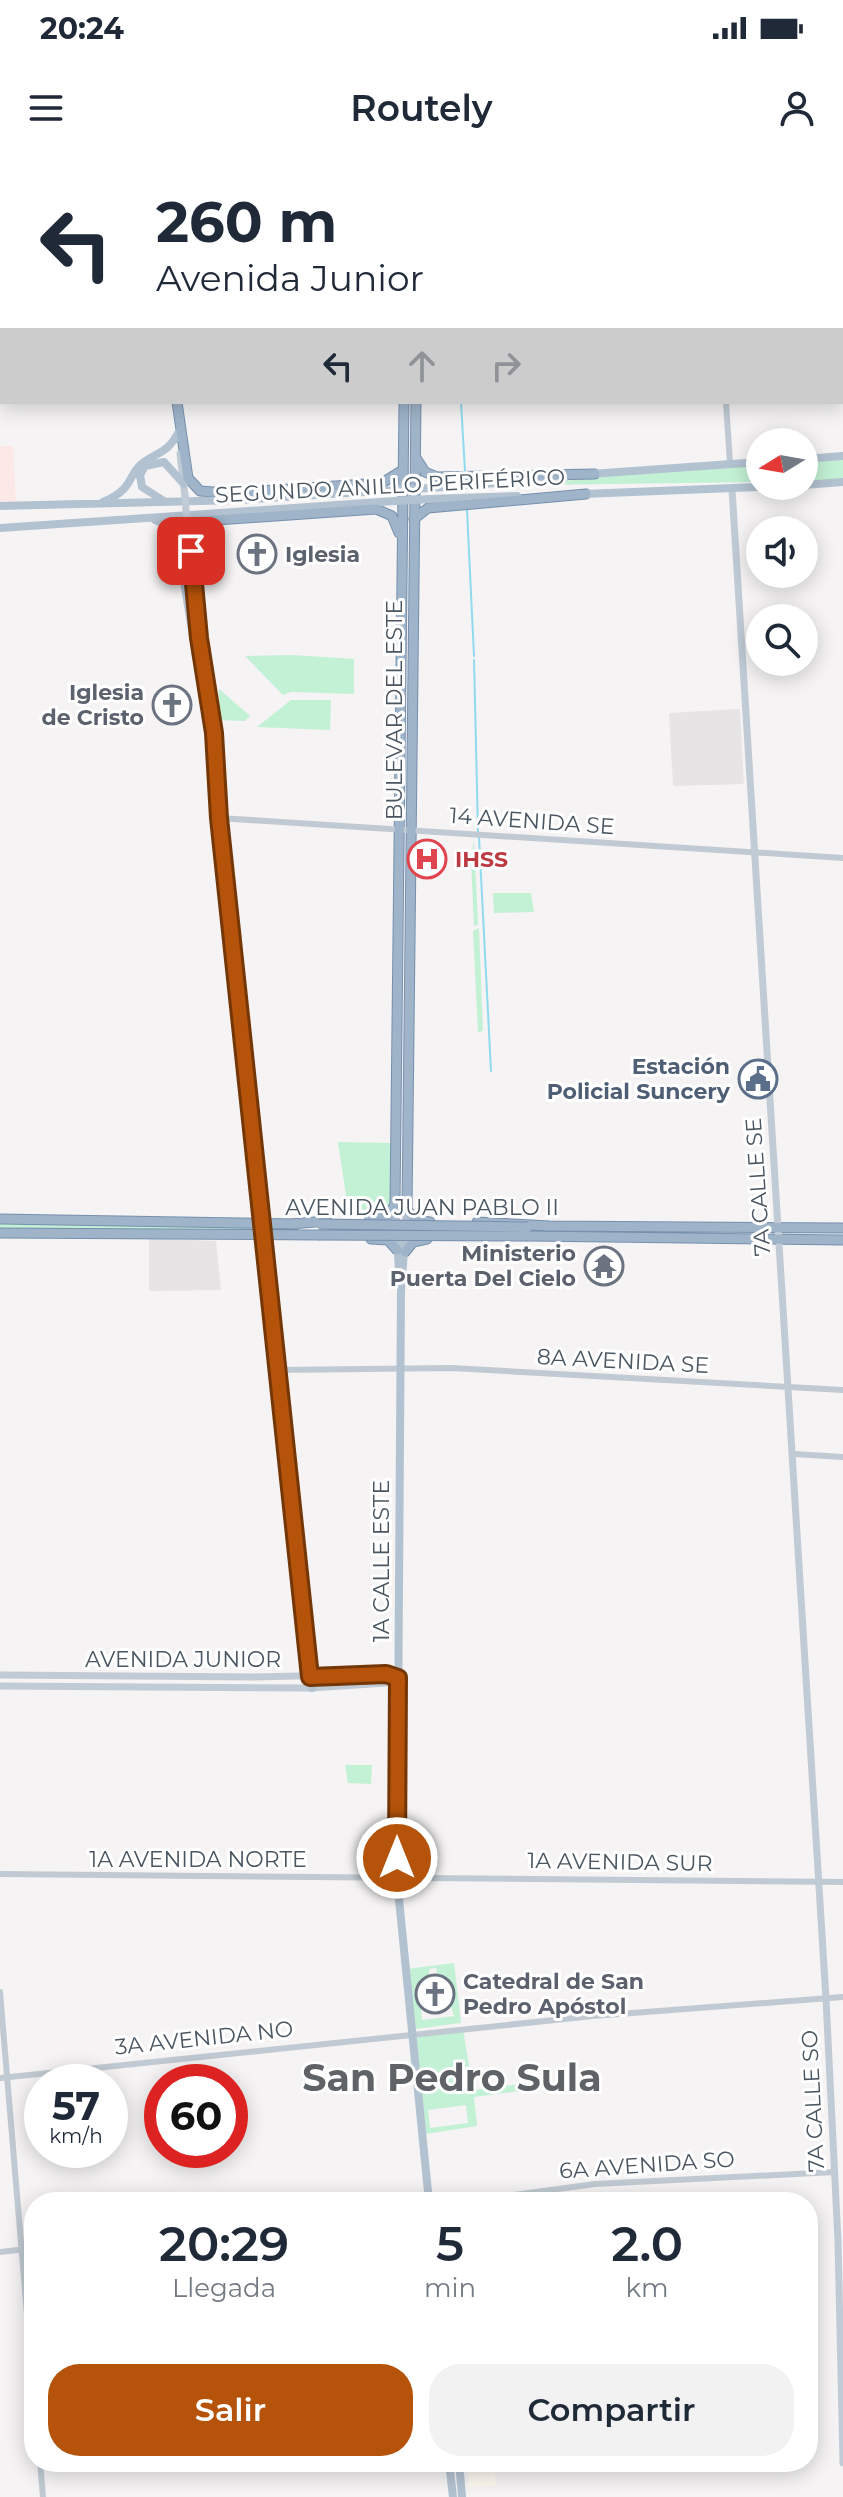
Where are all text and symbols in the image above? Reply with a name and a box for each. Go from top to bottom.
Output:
text: 20:24 [40,10,124,47]
icon: menu [24,86,68,130]
text: Routely [350,86,493,130]
icon: person [775,86,819,130]
text: 260 m [156,188,337,256]
icon: left [24,192,128,296]
text: Avenida Junior [156,256,424,300]
icon: left [316,344,360,388]
icon: ahead [400,344,444,388]
icon: right [484,344,528,388]
north arrow [746,428,818,500]
map controls [746,428,818,676]
street label: SEGUNDO ANILLO PERIFÉRICO [214,463,566,509]
button: sound [746,516,818,588]
pin [157,517,225,585]
icon: arrive [169,529,213,573]
church icon: Iglesia [236,533,278,575]
place label: Iglesia [285,541,360,568]
street label: BULEVAR DEL ESTE [381,600,408,820]
button: search [746,604,818,676]
place label: Iglesia de Cristo [41,679,144,731]
church icon: Iglesia de Cristo [151,684,193,726]
street label: 14 AVENIDA SE [449,802,615,840]
hospital icon: IHSS [406,838,448,880]
place label: IHSS [455,846,508,873]
place label: Estación Policial Suncery [547,1053,731,1105]
public building icon: Estación Policial Suncery [737,1058,779,1100]
street label: 7A CALLE SE [740,1117,776,1257]
street label: AVENIDA JUAN PABLO II [285,1194,559,1221]
place label: Ministerio Puerta Del Cielo [390,1240,576,1292]
temple icon: Ministerio Puerta Del Cielo [583,1245,625,1287]
street label: 8A AVENIDA SE [536,1343,710,1379]
street label: 1A CALLE ESTE [368,1480,395,1642]
street label: AVENIDA JUNIOR [85,1646,281,1673]
position arrow [355,1816,439,1900]
street label: 1A AVENIDA NORTE [89,1846,307,1873]
street label: 1A AVENIDA SUR [527,1847,713,1877]
place label: Catedral de San Pedro Apóstol [463,1968,644,2020]
church icon: Catedral de San Pedro Apóstol [414,1973,456,2015]
street label: 3A AVENIDA NO [114,2015,294,2061]
street label: 7A CALLE SO [796,2029,830,2173]
district label: San Pedro Sula [302,2054,602,2101]
speed limit sign: 60 [144,2064,248,2168]
text: 57 [52,2081,100,2130]
text: km/h [49,2124,103,2148]
street label: 6A AVENIDA SO [558,2145,736,2185]
text: 20:29 [159,2215,289,2273]
text: 5 [436,2215,464,2273]
text: 2.0 [611,2215,683,2273]
text: Llegada [172,2272,276,2304]
text: min [424,2272,476,2304]
text: km [626,2272,669,2304]
button: Salir [48,2364,413,2456]
button: Compartir [429,2364,794,2456]

